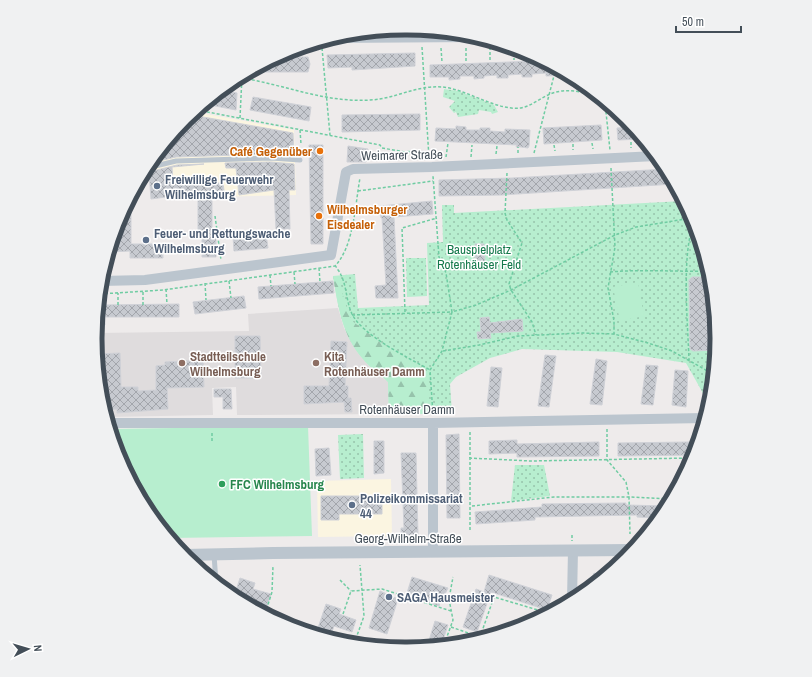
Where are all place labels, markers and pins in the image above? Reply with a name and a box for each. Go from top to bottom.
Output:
place label: Café Gegenüber [230,143,313,160]
marker: Café Gegenüber [315,146,325,156]
place label: Freiwillige Feuerwehr Wilhelmsburg [165,171,274,203]
marker: Freiwillige Feuerwehr Wilhelmsburg [152,181,162,191]
place label: Wilhelmsburger Eisdealer [327,201,408,233]
marker: Wilhelmsburger Eisdealer [314,211,324,221]
place label: Feuer- und Rettungswache Wilhelmsburg [154,225,290,257]
marker: Feuer- und Rettungswache Wilhelmsburg [141,235,151,245]
place label: Stadtteilschule Wilhelmsburg [190,348,266,380]
place label: Kita Rotenhäuser Damm [324,348,425,380]
marker: Stadtteilschule Wilhelmsburg [177,358,187,368]
marker: Kita Rotenhäuser Damm [311,358,321,368]
place label: FFC Wilhelmsburg [230,476,325,493]
marker: FFC Wilhelmsburg [217,479,227,489]
place label: Polizeikommissariat 44 [360,490,463,522]
marker: Polizeikommissariat 44 [347,500,357,510]
place label: SAGA Hausmeister [397,589,495,606]
marker: SAGA Hausmeister [384,592,394,602]

